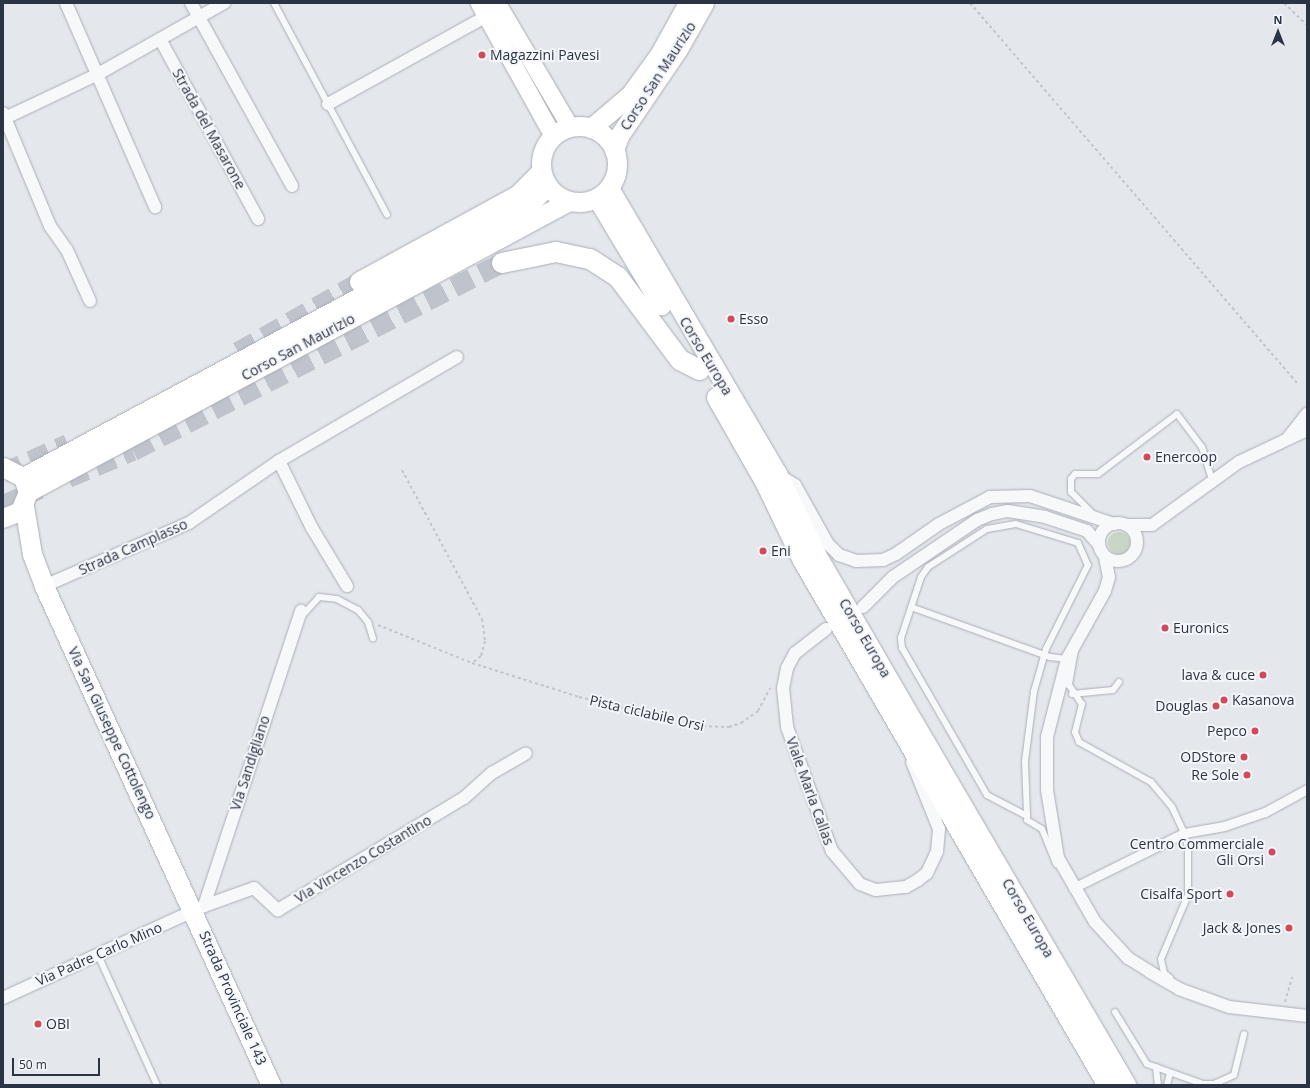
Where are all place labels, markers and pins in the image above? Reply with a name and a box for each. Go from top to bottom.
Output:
place label: Magazzini Pavesi [490,47,599,63]
marker: Magazzini Pavesi [477,50,487,60]
place label: Esso [739,311,769,327]
marker: Esso [726,314,736,324]
place label: Enercoop [1155,449,1217,465]
marker: Enercoop [1142,452,1152,462]
place label: Eni [771,543,791,559]
marker: Eni [758,546,768,556]
place label: Euronics [1173,620,1229,636]
marker: Euronics [1160,623,1170,633]
place label: lava & cuce [1182,667,1255,683]
marker: lava & cuce [1258,670,1268,680]
place label: Kasanova [1232,692,1295,708]
marker: Kasanova [1219,695,1229,705]
place label: Douglas [1155,698,1208,714]
marker: Douglas [1211,701,1221,711]
place label: Pepco [1207,723,1247,739]
marker: Pepco [1250,726,1260,736]
place label: ODStore [1180,749,1236,765]
marker: ODStore [1239,752,1249,762]
place label: Re Sole [1191,767,1239,783]
marker: Re Sole [1242,770,1252,780]
place label: Centro Commerciale Gli Orsi [1130,836,1264,868]
marker: Centro Commerciale Gli Orsi [1267,847,1277,857]
place label: Cisalfa Sport [1140,886,1222,902]
marker: Cisalfa Sport [1225,889,1235,899]
place label: Jack & Jones [1203,920,1281,936]
marker: Jack & Jones [1284,923,1294,933]
place label: OBI [46,1016,70,1032]
marker: OBI [33,1019,43,1029]

